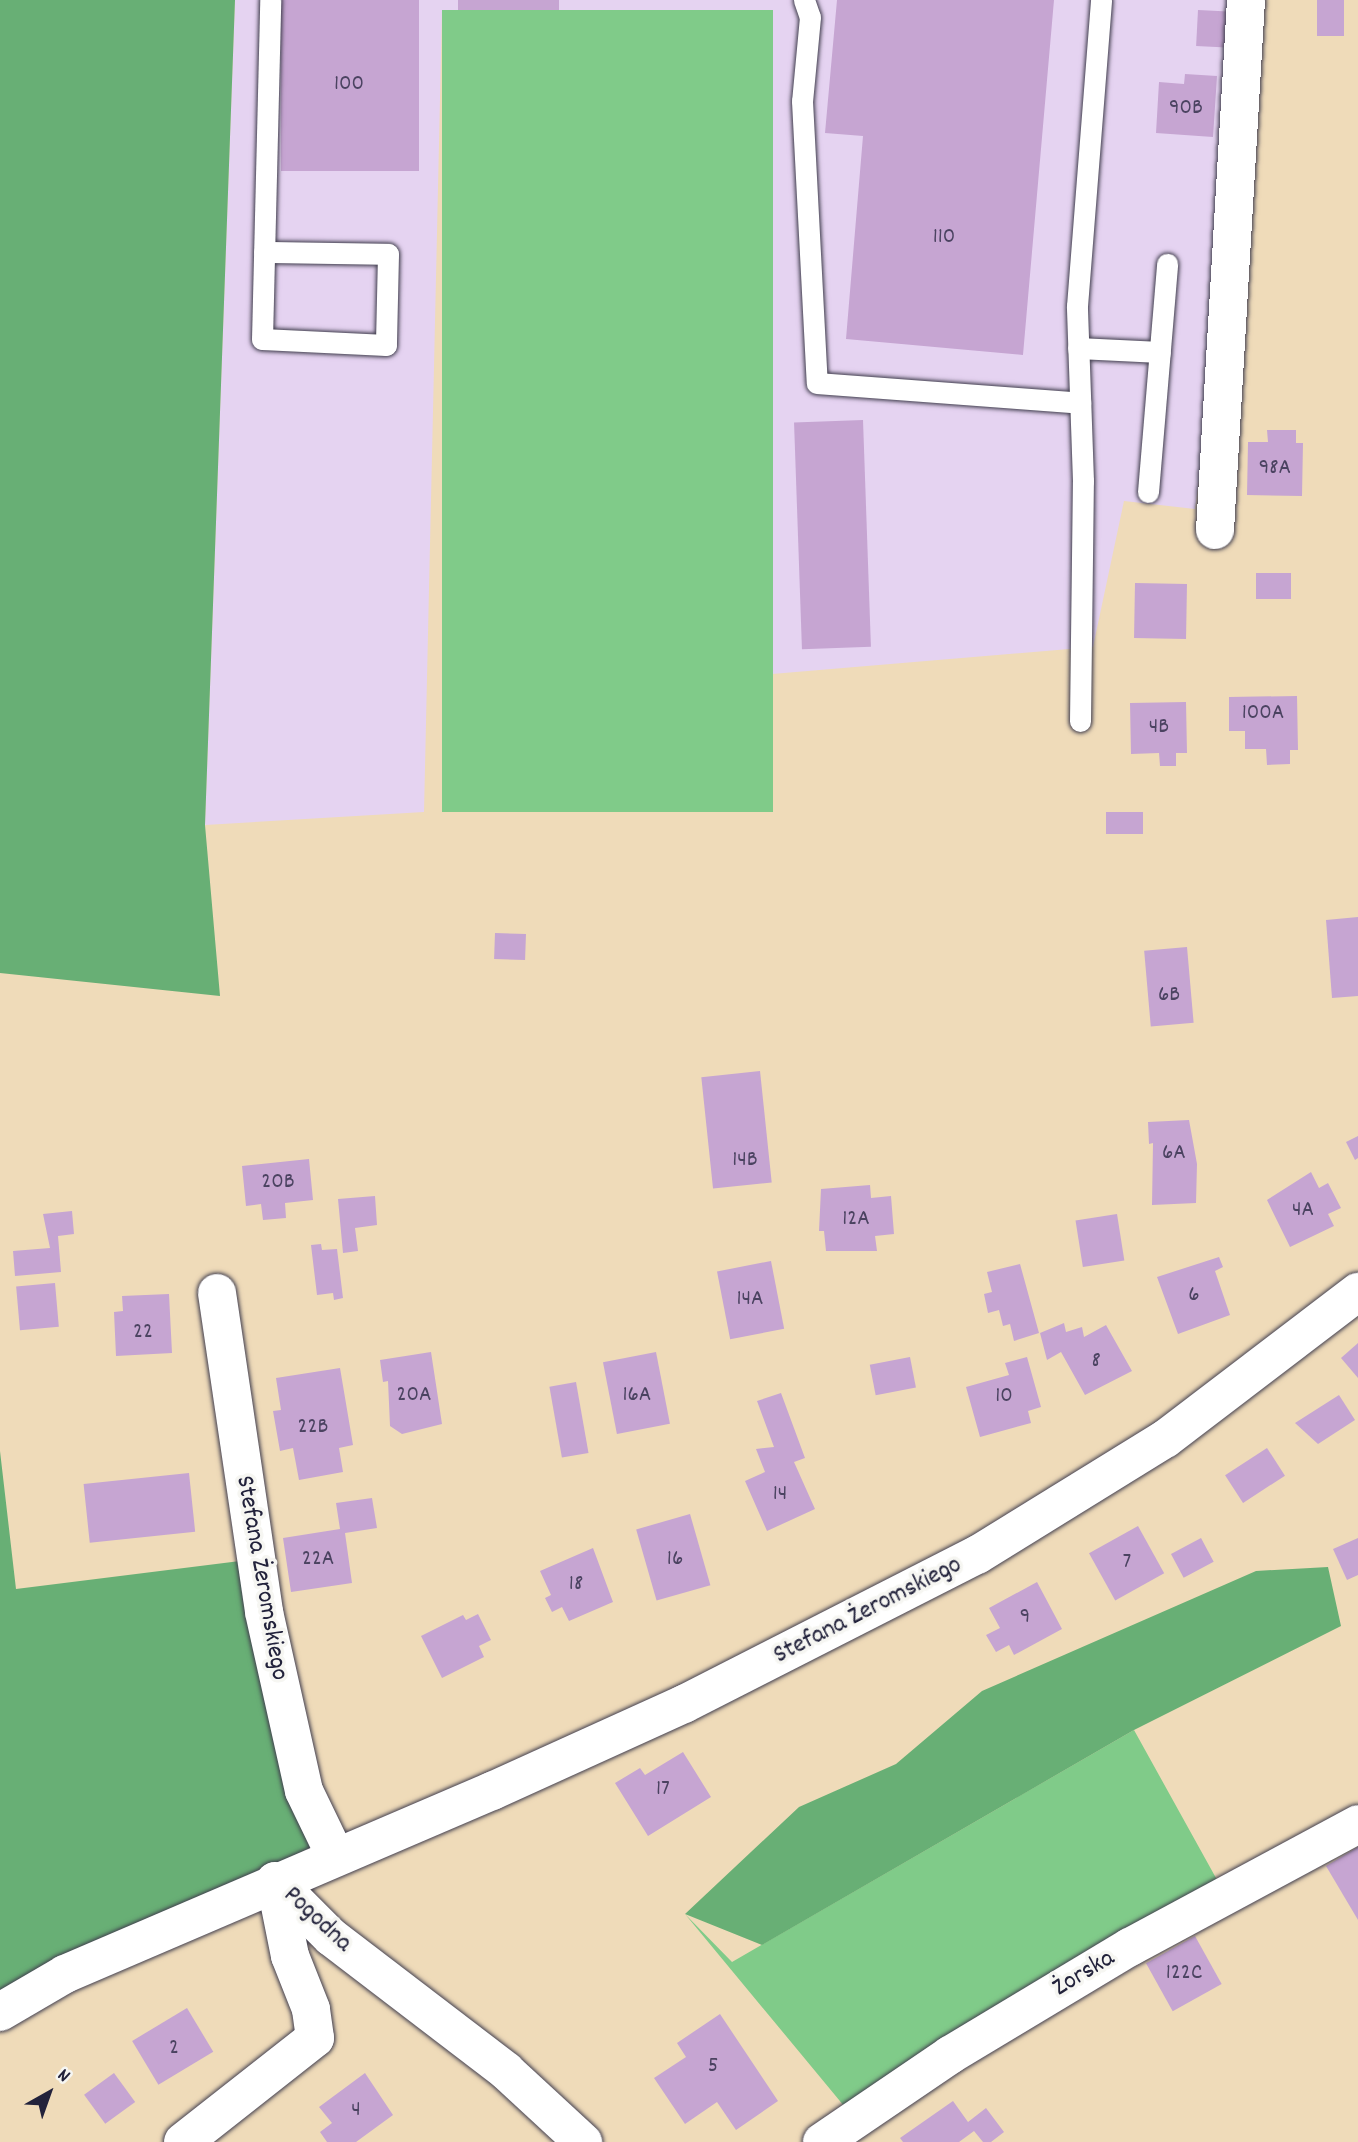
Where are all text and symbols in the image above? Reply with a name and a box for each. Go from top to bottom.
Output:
house number: 100 [334,71,364,99]
house number: 90B [1169,95,1203,123]
house number: 110 [933,224,955,252]
house number: 98A [1259,455,1291,483]
house number: 100A [1242,700,1284,728]
house number: 4B [1149,714,1169,742]
house number: 6B [1158,982,1180,1010]
house number: 6A [1162,1140,1186,1168]
house number: 14B [732,1147,758,1175]
house number: 20B [261,1169,295,1197]
house number: 4A [1292,1197,1314,1225]
house number: 12A [842,1206,870,1234]
house number: 6 [1188,1282,1200,1310]
house number: 14A [736,1286,764,1314]
house number: 22 [133,1319,153,1347]
house number: 8 [1091,1348,1101,1376]
house number: 20A [396,1382,432,1410]
house number: 16A [623,1382,651,1410]
house number: 10 [995,1383,1013,1411]
house number: 22B [297,1414,329,1442]
street label: Stefana Żeromskiego [228,1473,294,1683]
house number: 14 [773,1481,787,1509]
house number: 22A [302,1546,334,1574]
house number: 16 [667,1546,683,1574]
house number: 7 [1123,1549,1131,1577]
street label: Stefana Żeromskiego [769,1550,967,1672]
house number: 18 [569,1571,583,1599]
house number: 9 [1020,1604,1030,1632]
house number: 17 [656,1776,670,1804]
street label: Pogodna [276,1880,358,1960]
street label: Żorska [1047,1943,1121,2005]
house number: 122C [1166,1960,1202,1988]
house number: 2 [169,2035,179,2063]
house number: 5 [708,2053,718,2081]
north arrow [14,2058,84,2128]
text: N [51,2063,75,2090]
house number: 4 [351,2097,361,2125]

